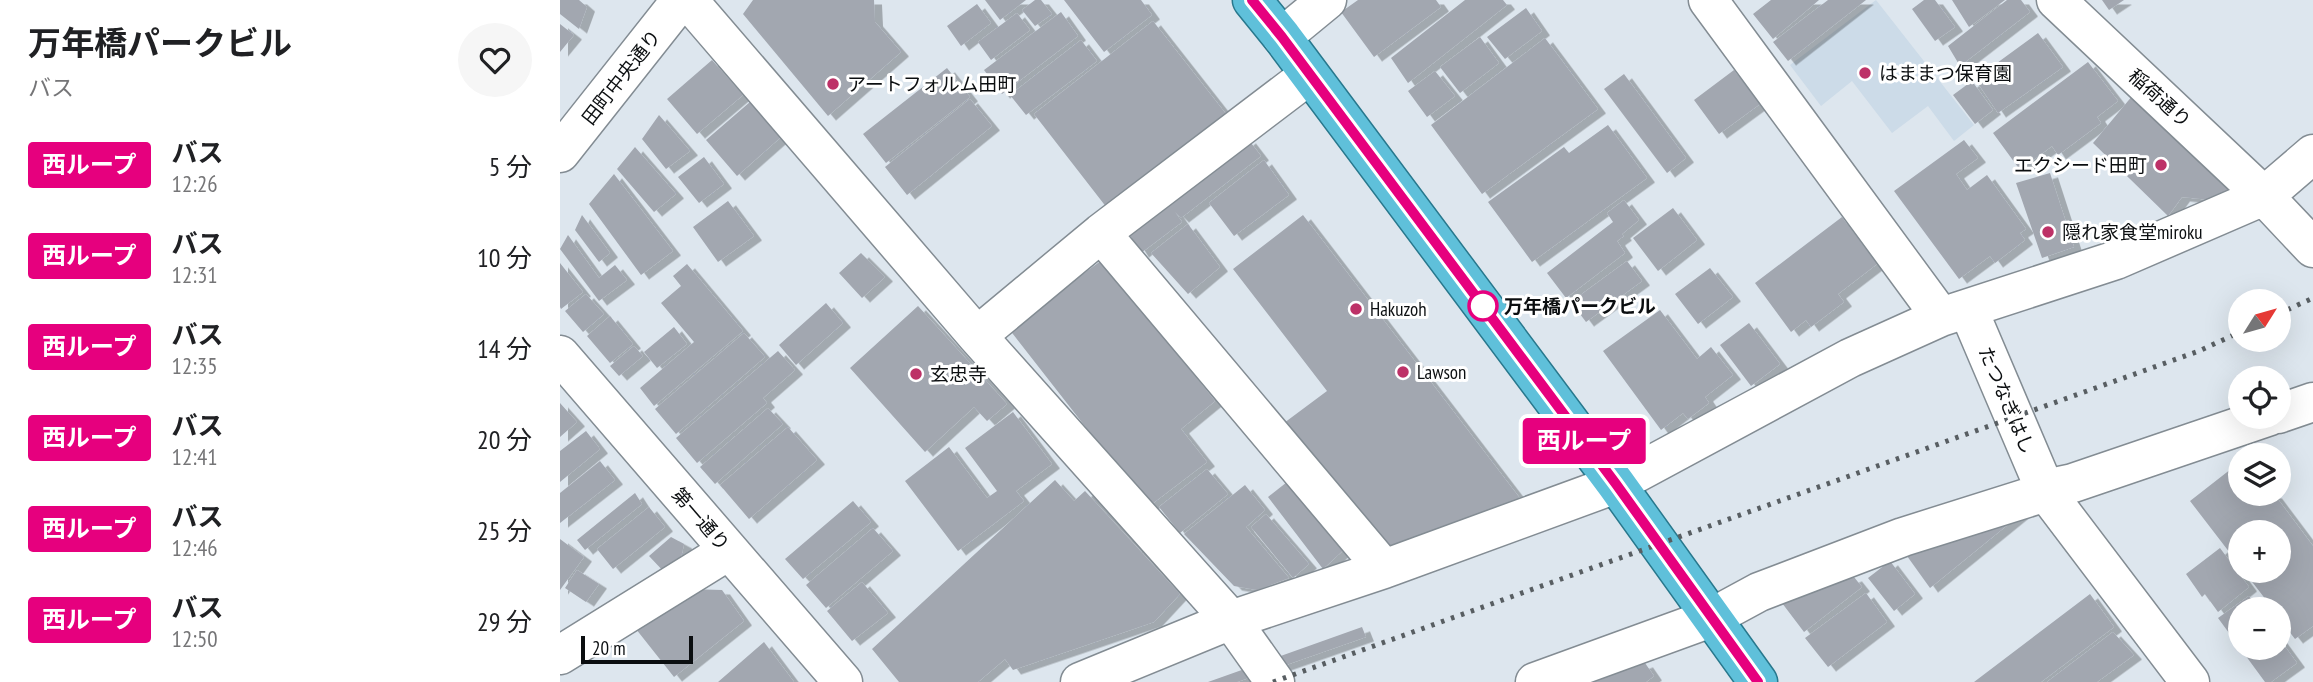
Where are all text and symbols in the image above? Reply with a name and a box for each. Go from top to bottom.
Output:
text: 万年橋パークビル [28,21,292,64]
button: heart [458,23,532,97]
street label: 田町中央通り [576,25,666,129]
place label: はままつ保育園 [1879,61,2012,85]
street label: 稲荷通り [2124,64,2196,132]
marker: はままつ保育園 [1857,65,1873,81]
place label: アートフォルム田町 [847,72,1016,96]
text: バス [28,73,74,102]
marker: アートフォルム田町 [825,76,841,92]
text: バス [172,136,224,169]
text: 西ループ [42,149,137,180]
text: 5 分 [489,150,532,183]
place label: エクシード田町 [2014,153,2147,177]
marker: エクシード田町 [2153,157,2169,173]
text: 12:26 [172,169,218,198]
place label: 隠れ家食堂miroku [2062,220,2203,244]
marker: 隠れ家食堂miroku [2040,224,2056,240]
text: バス [172,227,224,260]
text: 西ループ [42,240,137,271]
text: 10 分 [477,241,532,274]
text: 12:31 [172,260,218,289]
north arrow [2228,289,2291,352]
map controls [2228,289,2291,660]
marker: 万年橋パークビル [1468,291,1498,321]
place label: 万年橋パークビル [1504,294,1656,318]
place label: Hakuzoh [1370,297,1427,321]
marker: Hakuzoh [1348,301,1364,317]
text: バス [172,318,224,351]
text: 西ループ [42,331,137,362]
text: 14 分 [477,332,532,365]
street label: たつなぎはし [1974,343,2040,457]
text: 12:35 [172,351,218,380]
place label: Lawson [1417,360,1466,384]
place label: 玄忠寺 [930,362,987,386]
marker: Lawson [1395,364,1411,380]
marker: 玄忠寺 [908,366,924,382]
button: locate [2228,366,2291,429]
text: バス [172,409,224,442]
line badge: 西ループ [1535,418,1633,464]
text: 西ループ [42,422,137,453]
text: 20 分 [477,423,532,456]
text: 西ループ [1537,425,1631,456]
text: 12:41 [172,442,218,471]
button: layers [2228,443,2291,506]
street label: 第一通り [667,482,735,556]
text: バス [172,500,224,533]
text: 西ループ [42,513,137,544]
text: 25 分 [477,514,532,547]
button: + [2228,520,2291,583]
text: 12:46 [172,533,218,562]
text: バス [172,591,224,624]
button: − [2228,597,2291,660]
text: 西ループ [42,604,137,635]
text: 29 分 [477,605,532,638]
text: 12:50 [172,624,218,653]
scale bar [581,633,693,665]
text: 20 m [592,636,626,660]

